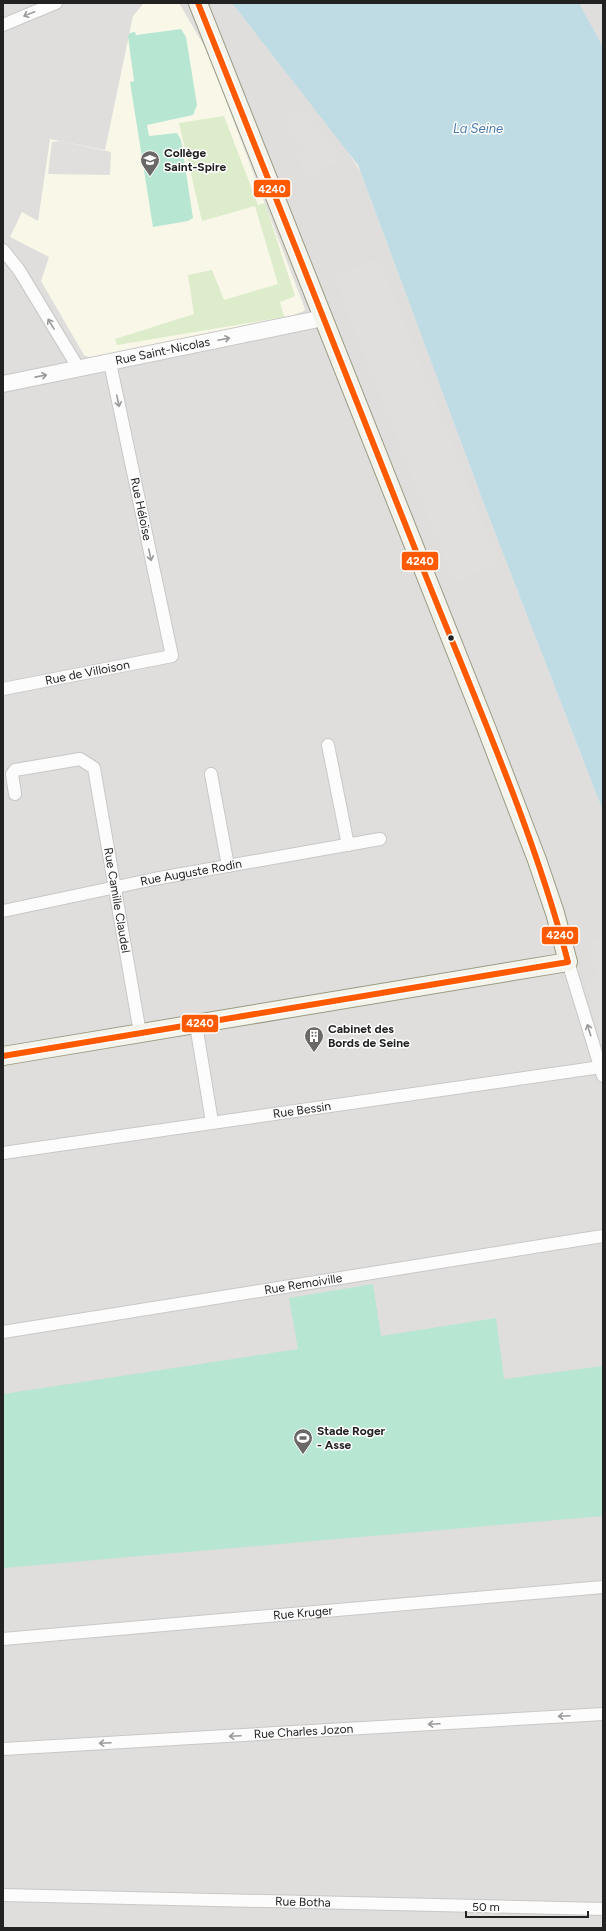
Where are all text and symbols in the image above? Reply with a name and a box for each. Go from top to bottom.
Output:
one-way arrow [24,10,36,18]
water label: La Seine [453,121,503,136]
place label: Collège Saint-Spire [164,146,227,174]
school or university icon: Collège Saint-Spire [139,149,161,177]
line badge: 4240 [253,179,291,198]
text: 4240 [258,183,286,196]
one-way arrow [47,318,56,329]
street label: Rue Saint-Nicolas [114,334,212,368]
one-way arrow [217,335,230,343]
one-way arrow [34,372,47,380]
one-way arrow [114,394,122,407]
street label: Rue Héloïse [128,476,155,542]
one-way arrow [147,548,155,561]
line badge: 4240 [401,551,439,571]
text: 4240 [406,555,434,568]
unlabelled marker [446,633,456,643]
street label: Rue de Villoison [44,657,131,688]
street label: Rue Camille Claudel [101,846,133,954]
street label: Rue Auguste Rodin [139,857,243,889]
line badge: 4240 [541,926,579,945]
text: 4240 [546,929,574,942]
line badge: 4240 [181,1014,219,1033]
text: 4240 [186,1017,214,1030]
place label: Cabinet des Bords de Seine [328,1022,410,1050]
one-way arrow [585,1024,592,1037]
building icon: Cabinet des Bords de Seine [303,1025,325,1053]
street label: Rue Bessin [272,1099,332,1121]
street label: Rue Remoiville [263,1271,344,1297]
place label: Stade Roger - Asse [317,1424,386,1452]
sports icon: Stade Roger - Asse [292,1427,314,1455]
street label: Rue Kruger [273,1603,333,1623]
one-way arrow [558,1713,571,1720]
one-way arrow [428,1720,441,1727]
street label: Rue Charles Jozon [253,1722,354,1741]
one-way arrow [229,1732,242,1739]
one-way arrow [99,1740,112,1747]
scale bar [466,1893,588,1919]
street label: Rue Botha [275,1894,331,1910]
text: 50 m [472,1900,500,1914]

